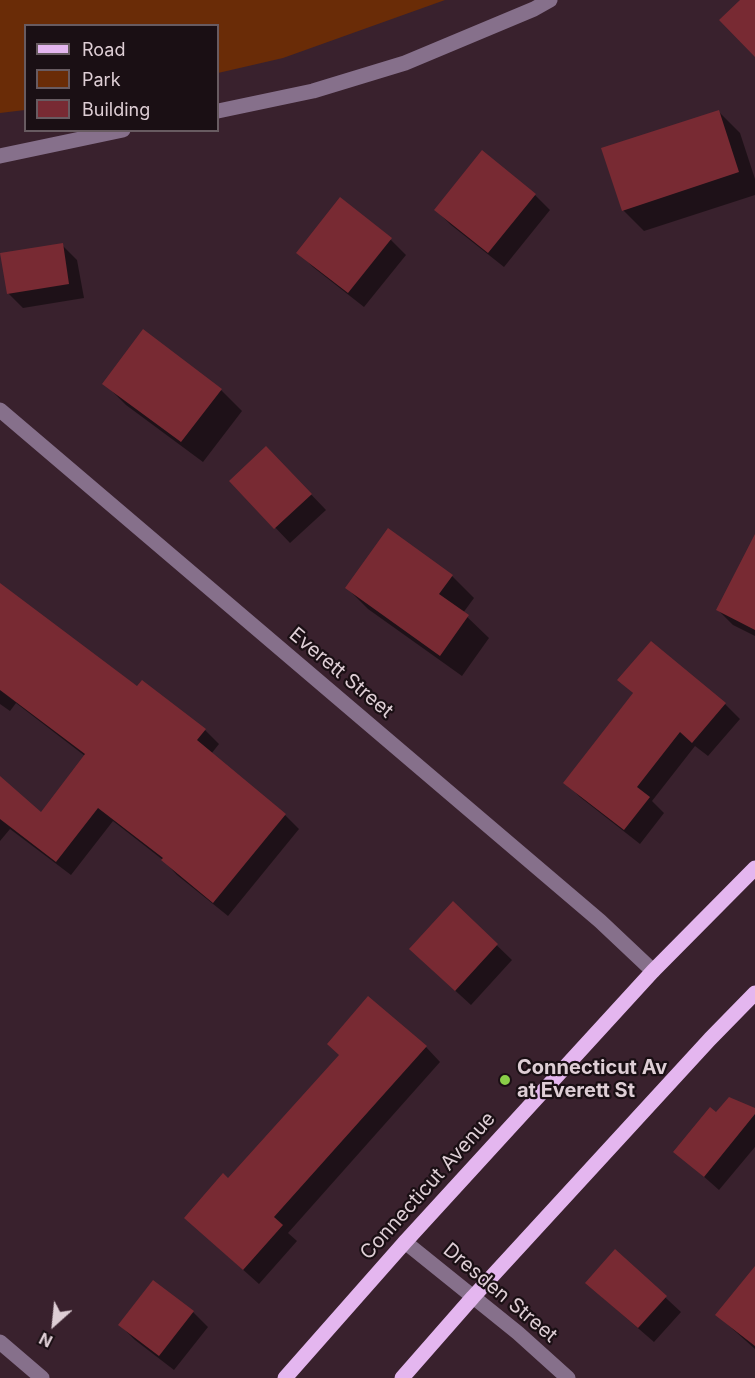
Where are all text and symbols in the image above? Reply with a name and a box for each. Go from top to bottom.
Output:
legend [24,24,219,132]
text: Road [82,39,125,60]
text: Park [82,69,121,90]
text: Building [82,99,150,120]
street label: Everett Street [284,623,398,723]
place label: Connecticut Av at Everett St [517,1056,667,1103]
marker: Connecticut Av at Everett St [498,1073,512,1087]
street label: Connecticut Avenue [355,1107,501,1265]
street label: Dresden Street [438,1238,562,1348]
north arrow [24,1294,84,1354]
text: N [36,1328,56,1352]

